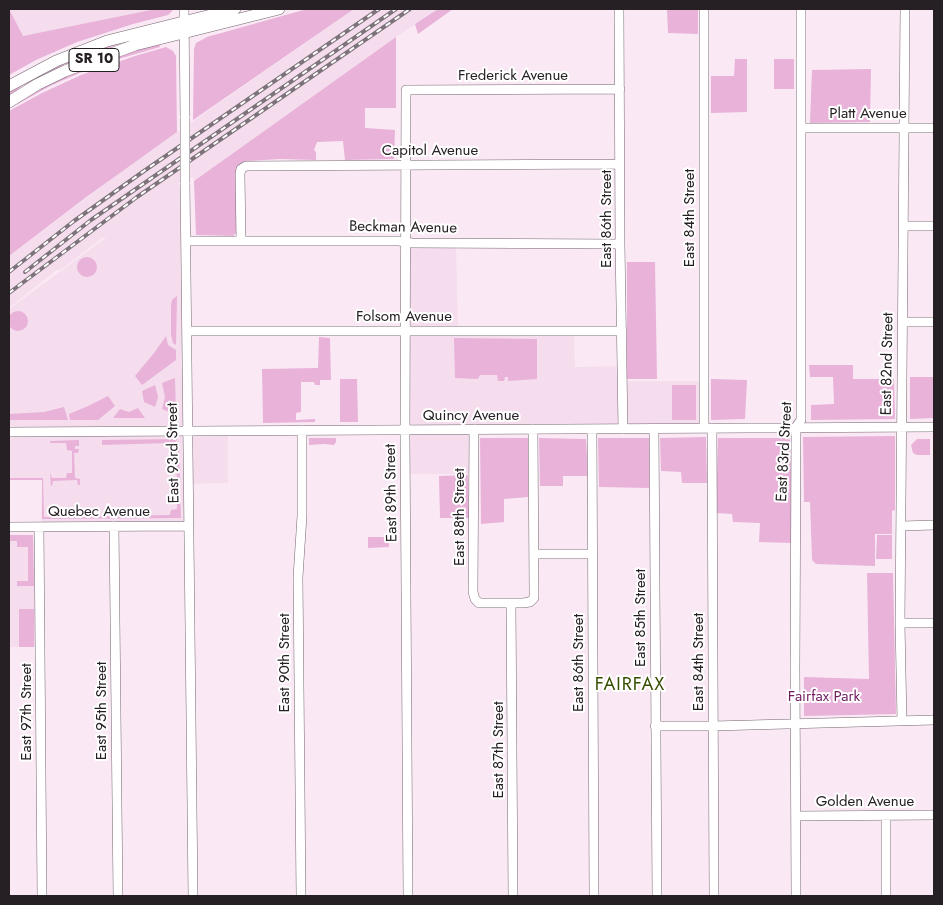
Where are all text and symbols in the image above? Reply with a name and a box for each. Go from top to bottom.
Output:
road number: SR 10 [69,48,119,72]
street label: Frederick Avenue [458,67,568,85]
street label: Platt Avenue [829,105,907,123]
street label: Capitol Avenue [382,142,478,160]
street label: East 84th Street [681,169,699,267]
street label: East 86th Street [598,170,616,268]
street label: Beckman Avenue [349,218,457,238]
street label: Folsom Avenue [356,308,452,326]
street label: East 82nd Street [878,312,898,416]
street label: East 83rd Street [773,402,797,502]
street label: East 93rd Street [164,403,184,503]
street label: Quincy Avenue [423,407,519,425]
street label: East 89th Street [382,444,402,542]
street label: East 88th Street [451,468,469,566]
street label: Quebec Avenue [48,503,150,521]
street label: East 85th Street [632,569,650,667]
street label: East 90th Street [276,613,294,713]
street label: East 84th Street [690,613,708,711]
street label: East 86th Street [570,614,588,712]
street label: East 95th Street [93,662,111,760]
street label: East 97th Street [18,663,36,761]
district label: FAIRFAX [594,675,666,697]
park label: Fairfax Park [788,688,860,706]
street label: East 87th Street [490,701,508,799]
street label: Golden Avenue [816,793,914,811]

